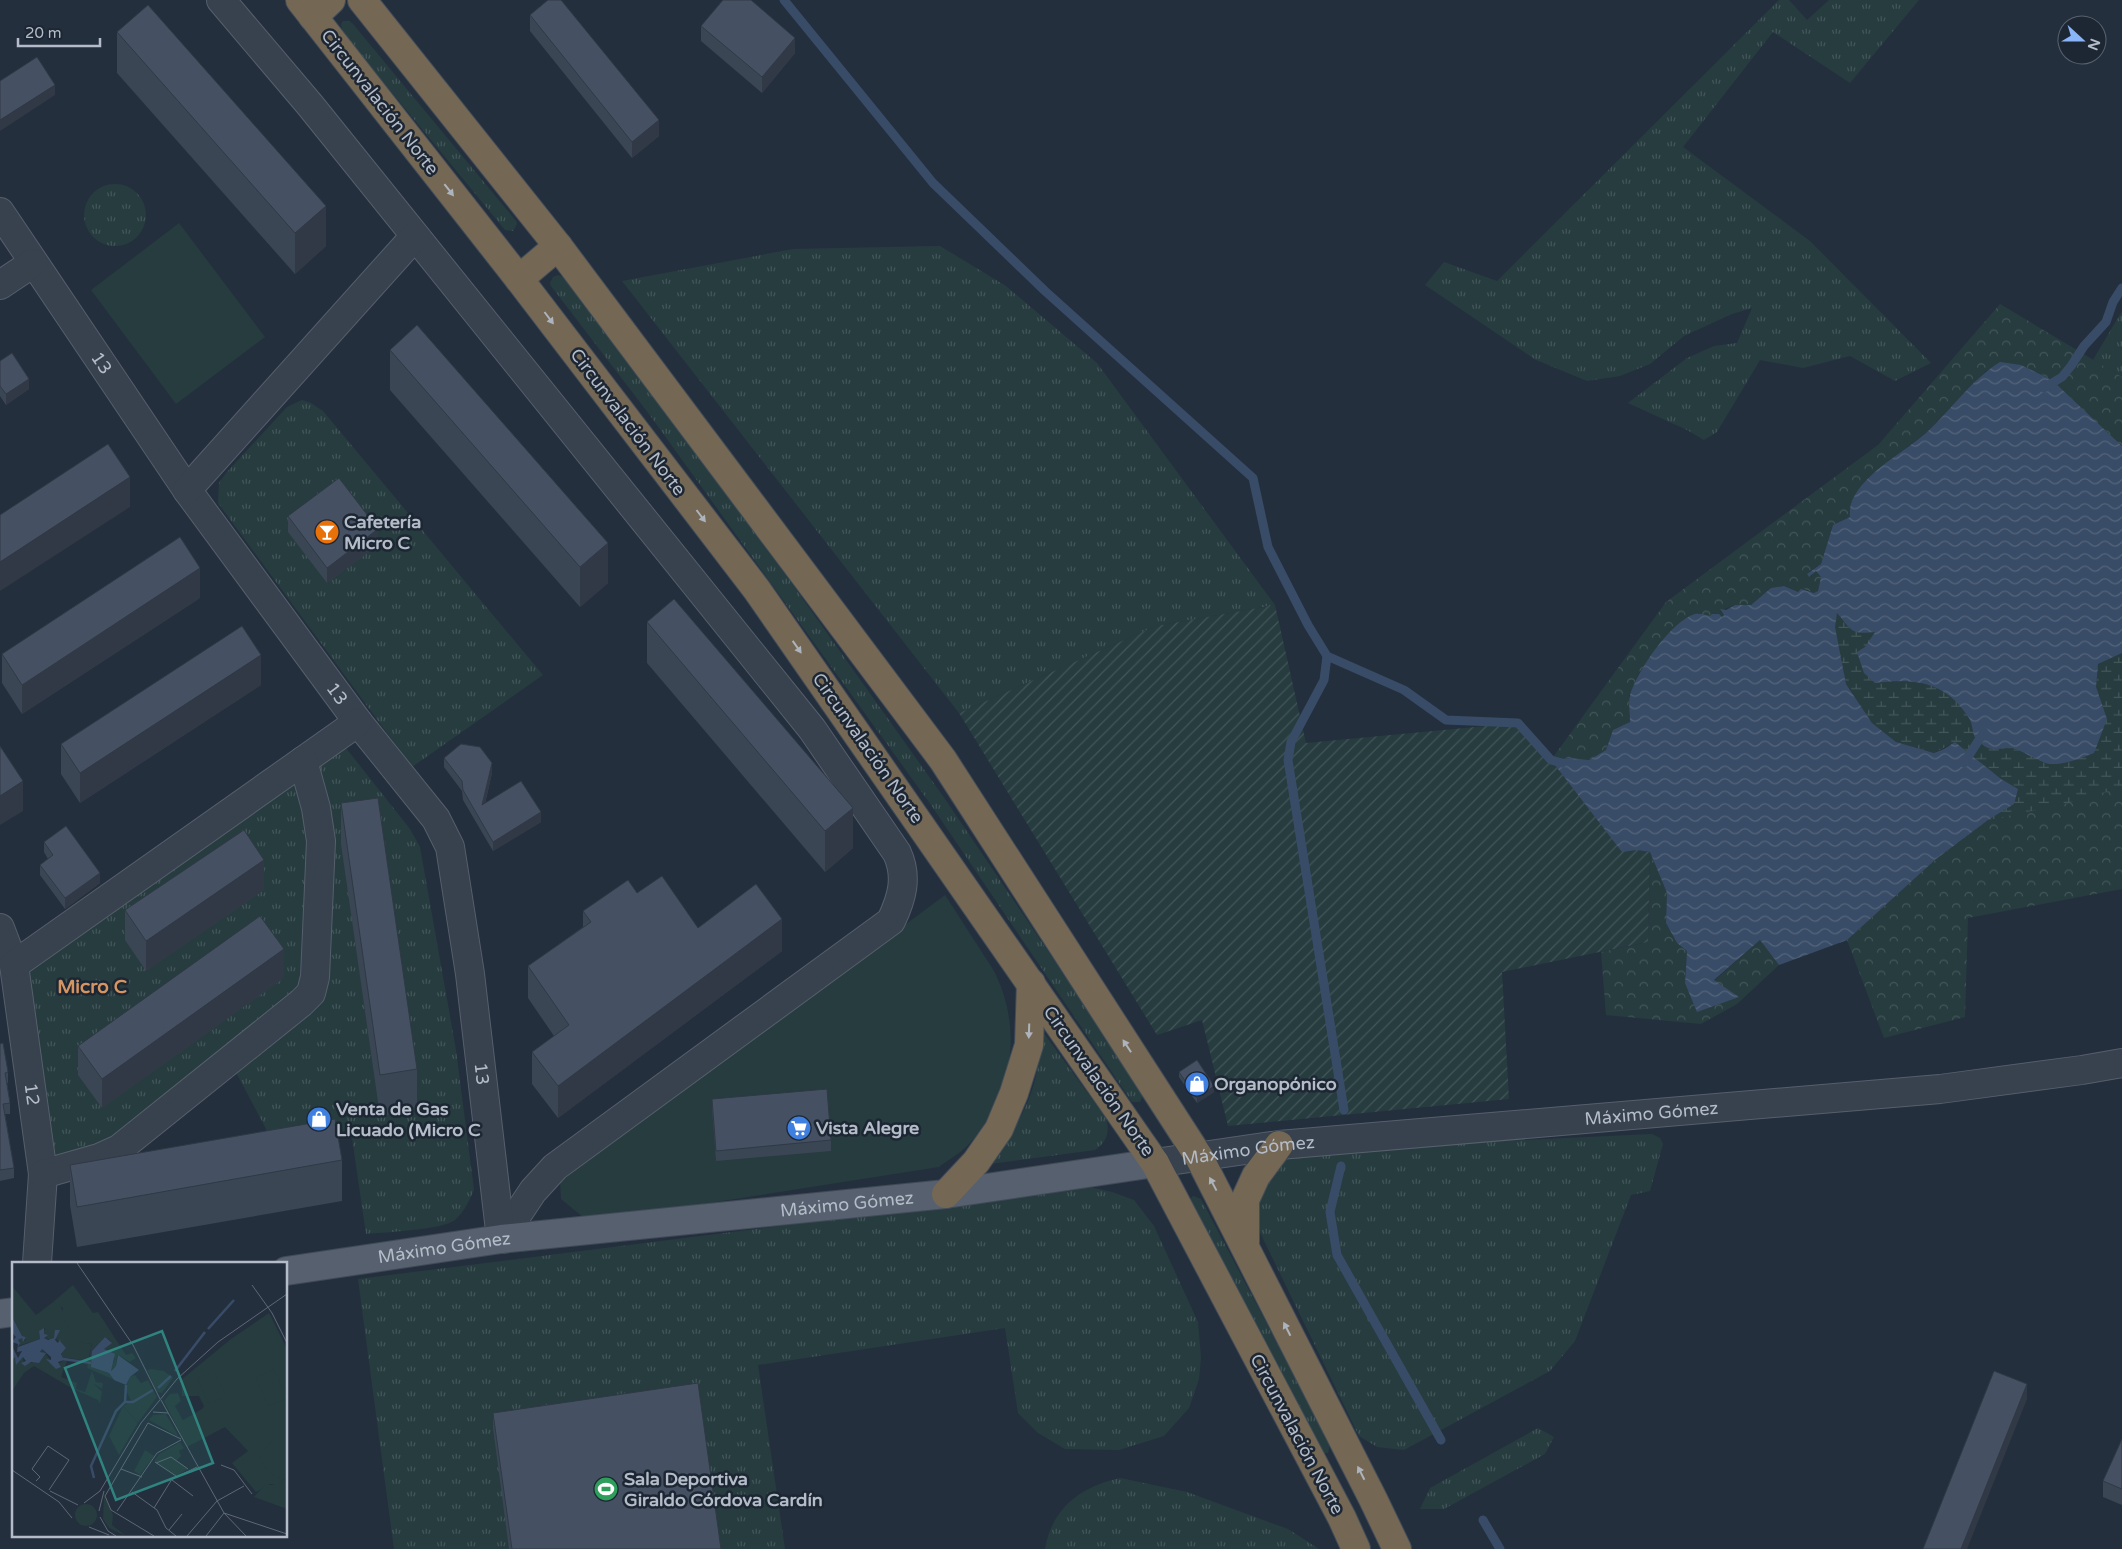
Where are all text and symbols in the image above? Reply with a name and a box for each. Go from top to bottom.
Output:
scale bar [18,15,100,47]
north arrow [2057,15,2107,65]
text: 20 m [25,24,62,42]
street label: Circunvalación Norte [316,25,444,179]
text: N [2084,36,2104,53]
one-way arrow [443,183,454,196]
one-way arrow [544,311,554,325]
street label: Circunvalación Norte [565,344,691,500]
street label: 13 [86,347,117,379]
one-way arrow [695,509,706,522]
place label: Cafetería Micro C [344,511,421,554]
bar icon: Cafetería Micro C [314,519,340,545]
one-way arrow [792,640,802,654]
street label: Circunvalación Norte [808,668,928,828]
street label: 13 [322,678,353,709]
district label: Micro C [57,976,127,998]
street label: Circunvalación Norte [1039,1001,1159,1161]
one-way arrow [1025,1024,1033,1040]
one-way arrow [1122,1039,1132,1053]
street label: 13 [469,1061,494,1086]
shop icon: Organopónico [1184,1071,1210,1097]
place label: Organopónico [1214,1073,1337,1095]
street label: 12 [19,1081,44,1107]
street label: Máximo Gómez [1584,1097,1719,1130]
place label: Venta de Gas Licuado (Micro C [336,1098,481,1141]
shop icon: Venta de Gas Licuado (Micro C [306,1106,332,1132]
supermarket icon: Vista Alegre [786,1115,812,1141]
place label: Vista Alegre [816,1117,919,1139]
street label: Máximo Gómez [1180,1131,1316,1170]
one-way arrow [1209,1177,1217,1191]
street label: Máximo Gómez [779,1186,915,1222]
street label: Máximo Gómez [376,1227,512,1268]
inset map [12,1262,288,1536]
one-way arrow [1283,1321,1291,1336]
street label: Circunvalación Norte [1245,1350,1349,1518]
one-way arrow [1357,1466,1365,1481]
place label: Sala Deportiva Giraldo Córdova Cardín [624,1468,823,1511]
sports icon: Sala Deportiva Giraldo Córdova Cardín [593,1476,619,1502]

